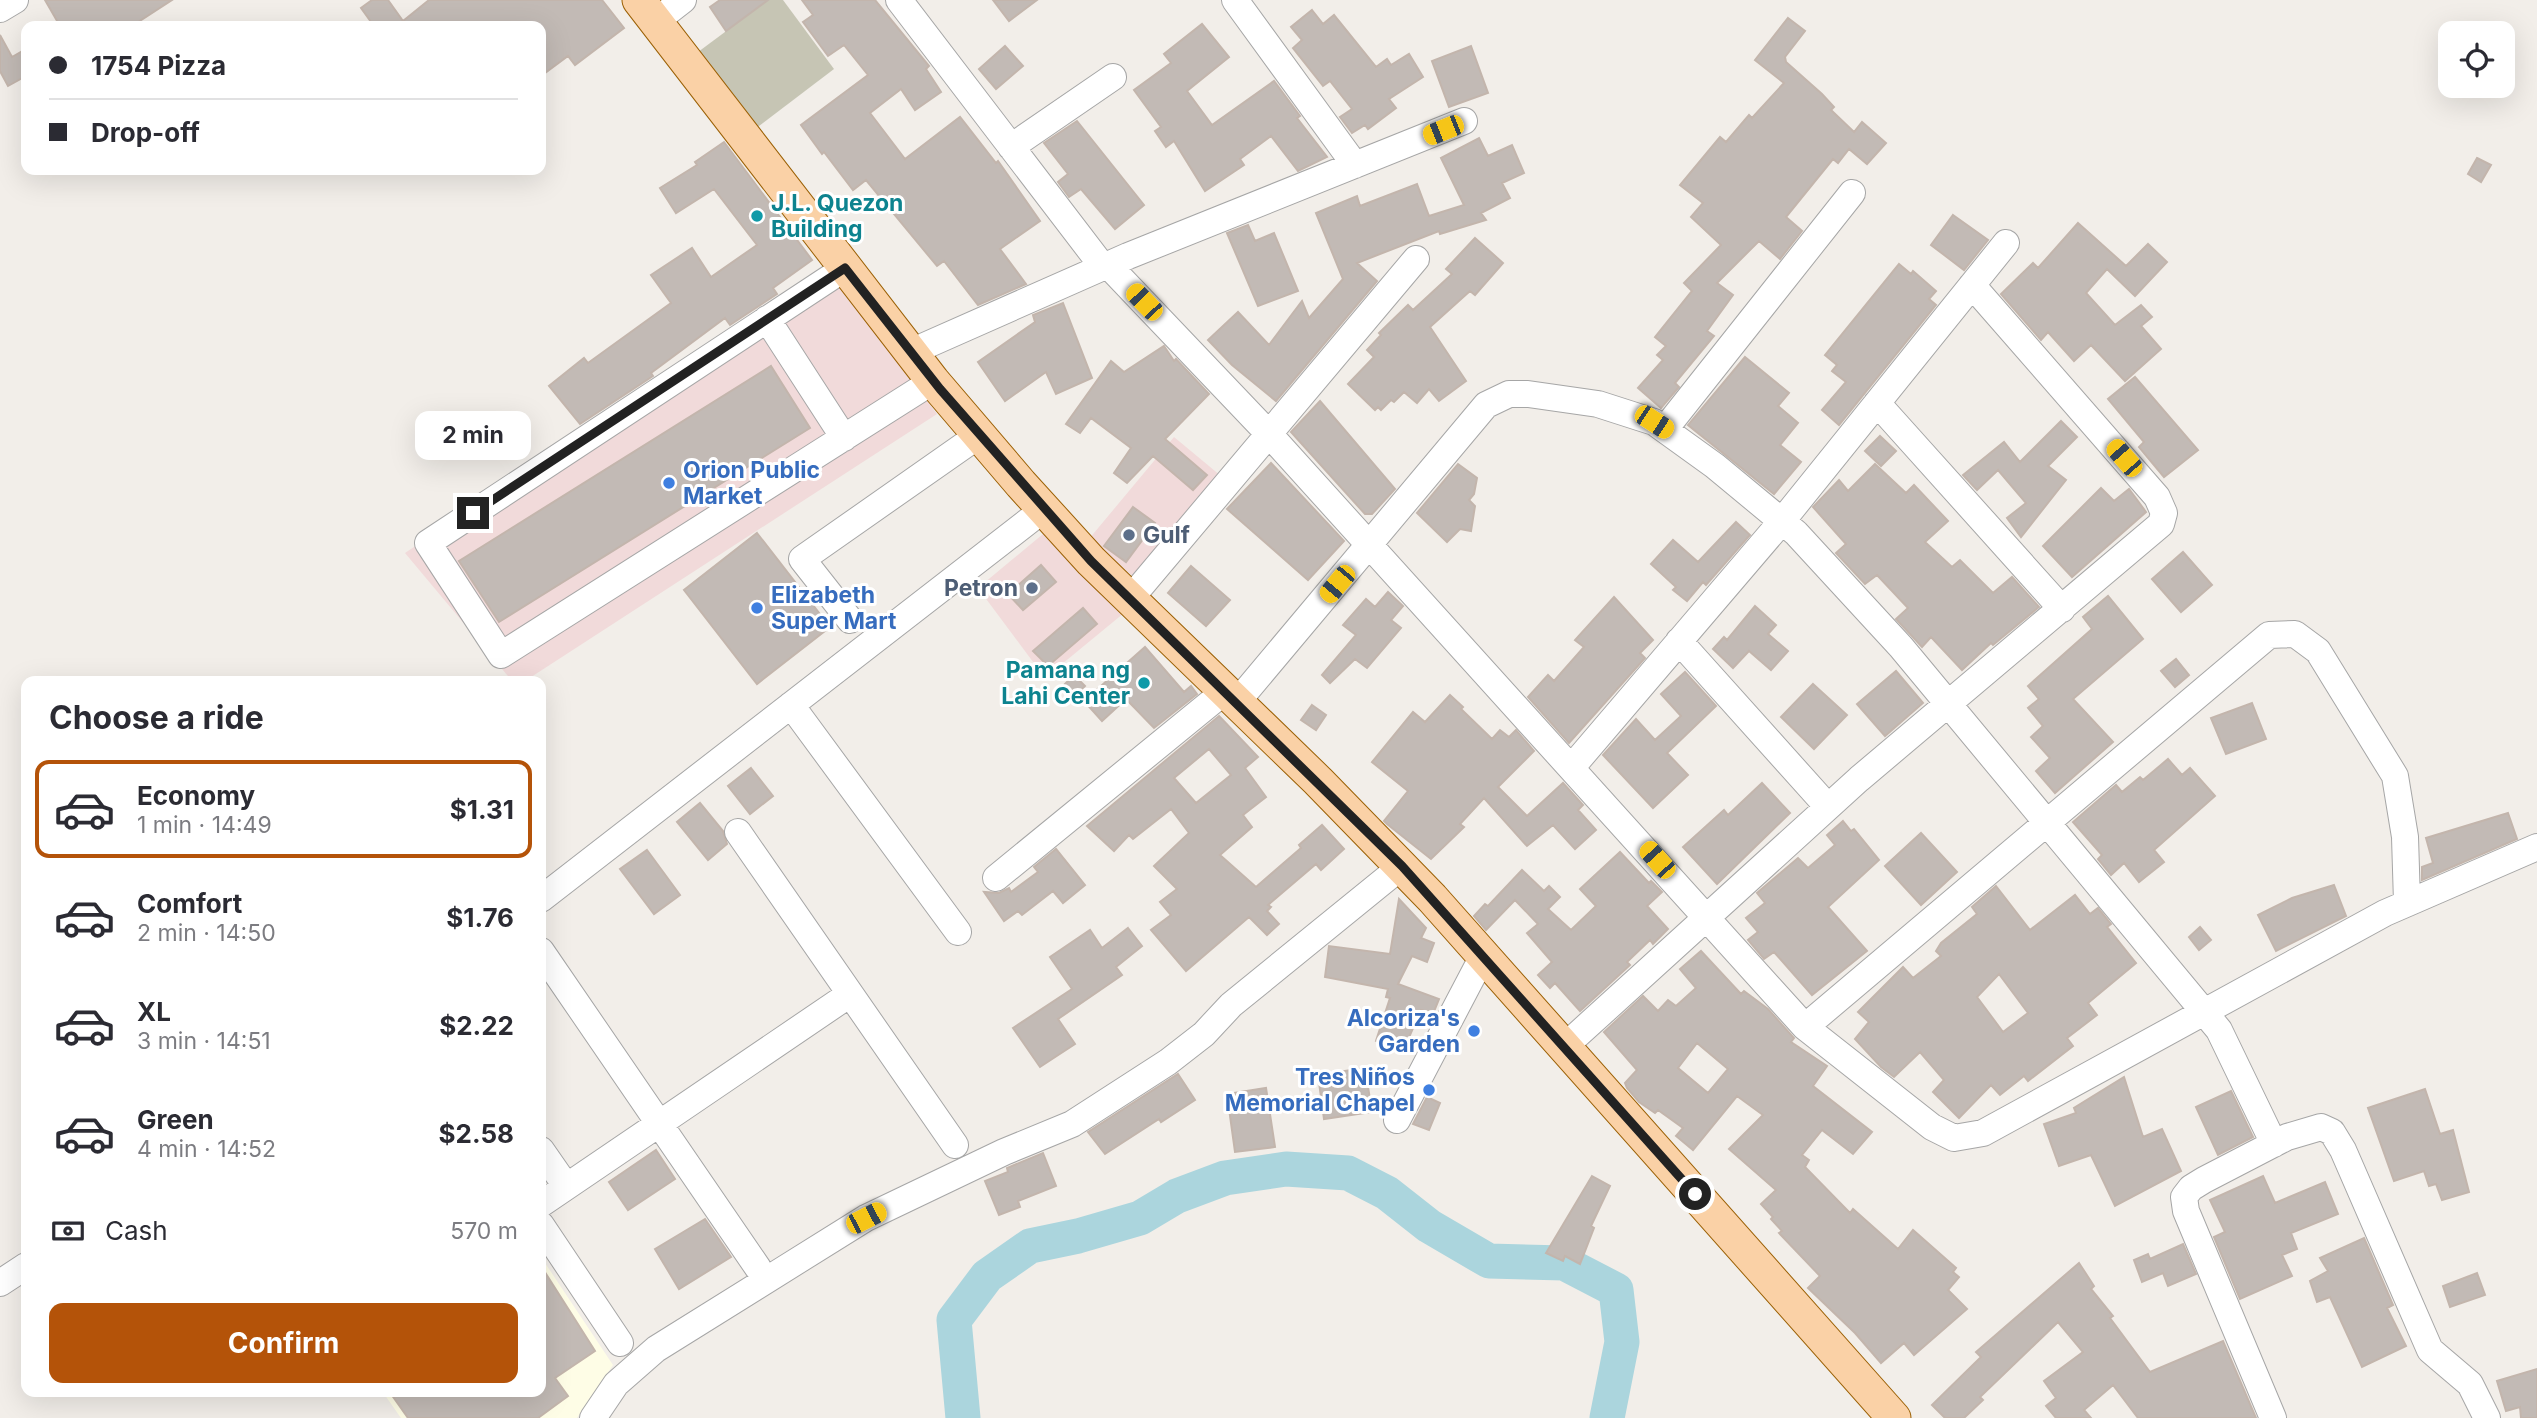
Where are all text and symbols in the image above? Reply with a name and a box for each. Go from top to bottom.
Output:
map controls [2438,21,2515,98]
button: locate [2438,21,2515,98]
text: 1754 Pizza [91,50,226,81]
car [1420,112,1467,148]
text: Drop-off [91,117,200,148]
place label: J.L. Quezon Building [771,189,903,243]
marker: J.L. Quezon Building [749,208,765,224]
car [1122,280,1167,324]
car [1631,402,1678,442]
callout: 2 min [415,412,531,461]
text: 2 min [442,421,504,449]
car [2103,435,2146,481]
place label: Orion Public Market [683,456,820,510]
marker: Orion Public Market [661,475,677,491]
route end [457,497,489,529]
place label: Gulf [1143,521,1190,549]
marker: Gulf [1121,527,1137,543]
car [1316,561,1359,607]
place label: Petron [944,574,1018,602]
marker: Petron [1024,580,1040,596]
place label: Elizabeth Super Mart [771,581,897,635]
marker: Elizabeth Super Mart [749,600,765,616]
place label: Pamana ng Lahi Center [1001,656,1130,710]
marker: Pamana ng Lahi Center [1136,675,1152,691]
text: Choose a ride [49,698,264,737]
icon: car [53,778,116,841]
text: Economy [137,780,255,811]
text: $1.31 [450,794,514,825]
text: 1 min · 14:49 [137,811,272,839]
car [1636,837,1679,883]
icon: car [53,886,116,949]
text: Comfort [137,888,242,919]
text: $1.76 [446,902,514,933]
text: 2 min · 14:50 [137,919,276,947]
icon: car [53,994,116,1057]
text: XL [137,996,171,1027]
place label: Alcoriza's Garden [1347,1004,1460,1058]
text: $2.22 [439,1010,514,1041]
marker: Alcoriza's Garden [1466,1023,1482,1039]
text: 3 min · 14:51 [137,1027,271,1055]
place label: Tres Niños Memorial Chapel [1225,1063,1415,1117]
marker: Tres Niños Memorial Chapel [1421,1082,1437,1098]
icon: car [53,1102,116,1165]
text: Green [137,1104,214,1135]
text: $2.58 [439,1118,514,1149]
text: 4 min · 14:52 [137,1135,276,1163]
route start [1679,1178,1711,1210]
car [843,1199,890,1237]
icon: cash [49,1212,87,1250]
text: Cash [105,1215,168,1246]
text: 570 m [450,1217,518,1245]
button: Confirm [49,1303,518,1383]

